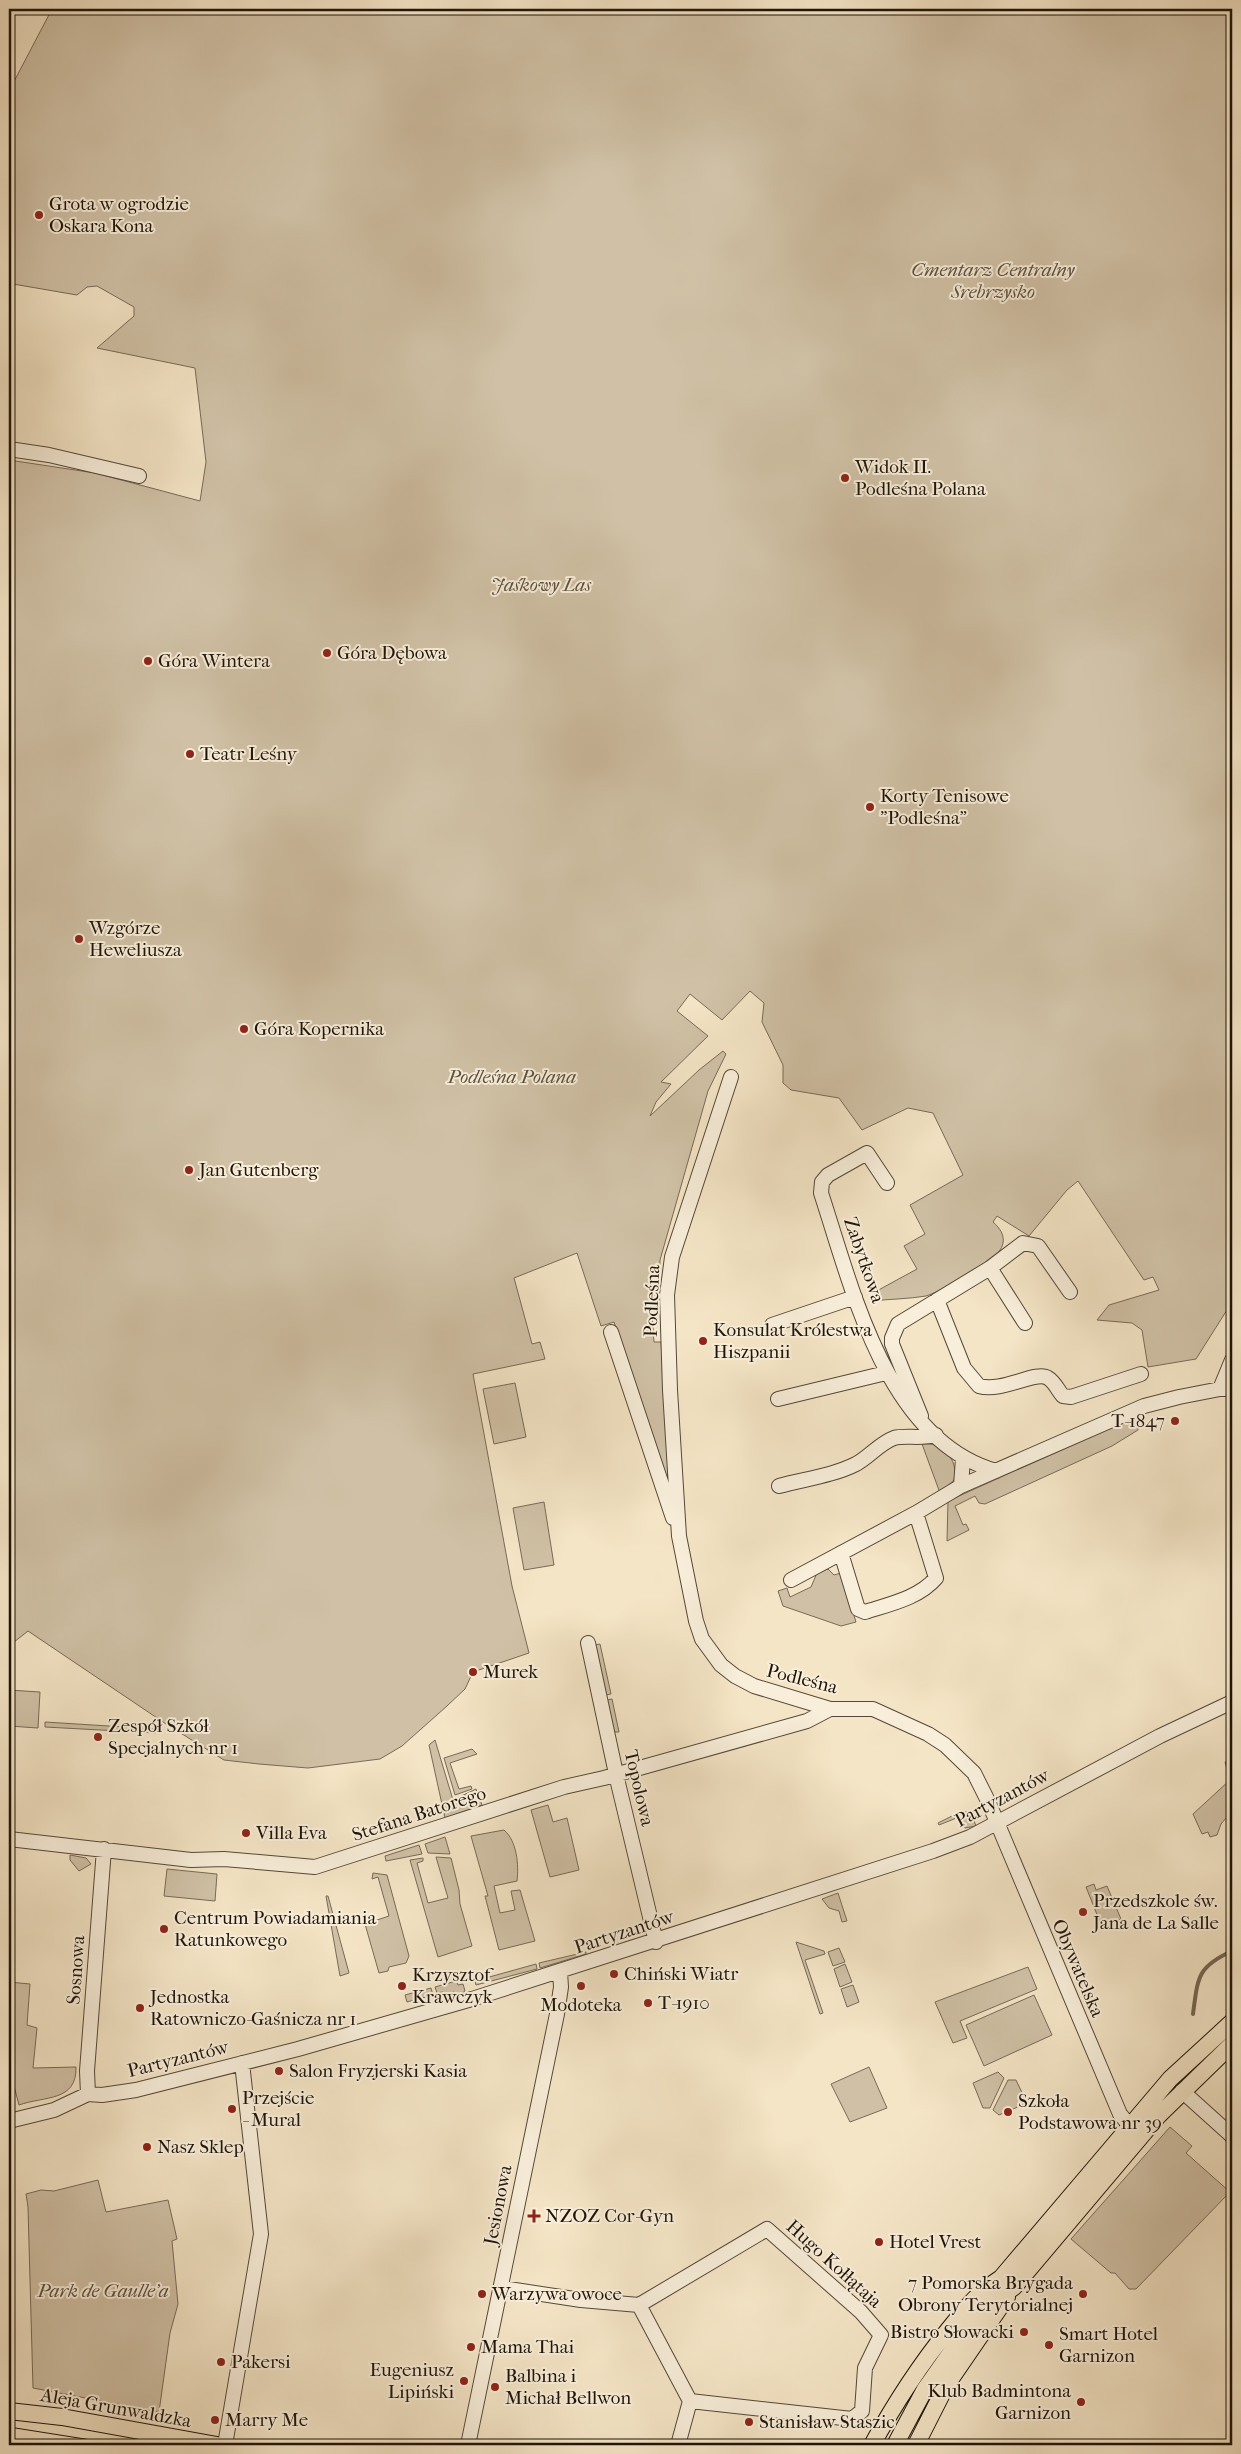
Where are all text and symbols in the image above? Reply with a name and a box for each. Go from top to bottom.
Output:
place label: Grota w ogrodzie Oskara Kona [49,193,189,237]
marker: Grota w ogrodzie Oskara Kona [33,209,45,221]
park label: Cmentarz Centralny Srebrzysko [911,259,1076,303]
place label: Widok II. Podleśna Polana [854,456,986,500]
marker: Widok II. Podleśna Polana [839,472,851,484]
park label: Jaśkowy Las [491,574,592,596]
place label: Góra Dębowa [337,642,447,664]
marker: Góra Dębowa [321,647,333,659]
place label: Góra Wintera [158,650,270,672]
marker: Góra Wintera [142,655,154,667]
place label: Teatr Leśny [200,743,298,765]
marker: Teatr Leśny [184,748,196,760]
place label: Korty Tenisowe "Podleśna" [880,785,1009,829]
marker: Korty Tenisowe "Podleśna" [864,801,876,813]
place label: Wzgórze Heweliusza [88,917,182,961]
marker: Wzgórze Heweliusza [73,933,85,945]
place label: Góra Kopernika [254,1018,384,1040]
marker: Góra Kopernika [238,1023,250,1035]
park label: Podleśna Polana [447,1066,576,1088]
place label: Jan Gutenberg [197,1159,319,1181]
marker: Jan Gutenberg [183,1164,195,1176]
street label: Zabytkowa [839,1214,889,1306]
street label: Podleśna [640,1264,664,1338]
place label: Konsulat Królestwa Hiszpanii [713,1319,872,1363]
marker: Konsulat Królestwa Hiszpanii [697,1335,709,1347]
place label: T-1847 [1111,1410,1165,1432]
marker: T-1847 [1169,1415,1181,1427]
street label: Podleśna [764,1660,840,1698]
place label: Murek [483,1661,538,1683]
marker: Murek [467,1666,479,1678]
place label: Zespół Szkół Specjalnych nr 1 [108,1715,238,1759]
marker: Zespół Szkół Specjalnych nr 1 [92,1731,104,1743]
street label: Topolowa [620,1748,658,1828]
street label: Partyzantów [951,1764,1054,1832]
street label: Stefana Batorego [349,1782,489,1846]
place label: Villa Eva [255,1822,327,1844]
marker: Villa Eva [240,1827,252,1839]
place label: Przedszkole św. Jana de La Salle [1091,1890,1219,1934]
street label: Partyzantów [571,1905,677,1958]
marker: Przedszkole św. Jana de La Salle [1077,1906,1089,1918]
place label: Centrum Powiadamiania Ratunkowego [174,1907,376,1951]
street label: Obywatelska [1048,1916,1109,2020]
marker: Centrum Powiadamiania Ratunkowego [158,1923,170,1935]
street label: Sosnowa [63,1934,89,2005]
place label: Chiński Wiatr [624,1963,739,1985]
place label: Krzysztof Krawczyk [412,1964,494,2008]
marker: Chiński Wiatr [608,1968,620,1980]
marker: Krzysztof Krawczyk [396,1980,408,1992]
marker: Modoteka [575,1980,587,1992]
place label: Jednostka Ratowniczo-Gaśnicza nr 1 [148,1986,356,2030]
place label: T-1910 [658,1992,710,2014]
place label: Modoteka [540,1994,622,2016]
marker: T-1910 [642,1997,654,2009]
marker: Jednostka Ratowniczo-Gaśnicza nr 1 [134,2002,146,2014]
street label: Partyzantów [125,2036,232,2082]
place label: Salon Fryzjerski Kasia [289,2060,467,2082]
marker: Salon Fryzjerski Kasia [273,2065,285,2077]
place label: Przejście - Mural [242,2087,314,2131]
place label: Szkoła Podstawowa nr 39 [1018,2090,1162,2134]
marker: Przejście - Mural [226,2103,238,2115]
marker: Szkoła Podstawowa nr 39 [1002,2106,1014,2118]
place label: Nasz Sklep [157,2136,244,2158]
marker: Nasz Sklep [141,2141,153,2153]
street label: Jesionowa [479,2163,517,2249]
place label: NZOZ Cor-Gyn [545,2205,674,2227]
marker: NZOZ Cor-Gyn [527,2209,541,2223]
street label: Hugo Kołłątaja [782,2215,886,2313]
place label: Hotel Vrest [889,2231,982,2253]
marker: Hotel Vrest [873,2236,885,2248]
place label: 7 Pomorska Brygada Obrony Terytorialnej [898,2272,1073,2316]
park label: Park de Gaulle'a [36,2280,169,2302]
place label: Warzywa owoce [491,2283,622,2305]
marker: Warzywa owoce [476,2288,488,2300]
marker: 7 Pomorska Brygada Obrony Terytorialnej [1077,2288,1089,2300]
place label: Bistro Słowacki [890,2321,1014,2343]
place label: Smart Hotel Garnizon [1059,2323,1158,2367]
marker: Bistro Słowacki [1018,2326,1030,2338]
place label: Mama Thai [481,2336,574,2358]
marker: Smart Hotel Garnizon [1043,2339,1055,2351]
marker: Mama Thai [465,2341,477,2353]
place label: Pakersi [231,2351,291,2373]
marker: Pakersi [215,2356,227,2368]
place label: Eugeniusz Lipiński [369,2359,454,2403]
place label: Balbina i Michał Bellwon [505,2365,631,2409]
marker: Eugeniusz Lipiński [458,2375,470,2387]
place label: Klub Badmintona Garnizon [927,2380,1071,2424]
marker: Balbina i Michał Bellwon [489,2381,501,2393]
street label: Aleja Grunwaldzka [38,2384,193,2432]
marker: Klub Badmintona Garnizon [1075,2396,1087,2408]
place label: Marry Me [225,2409,308,2431]
place label: Stanisław Staszic [759,2411,895,2433]
marker: Marry Me [209,2414,221,2426]
marker: Stanisław Staszic [743,2416,755,2428]

